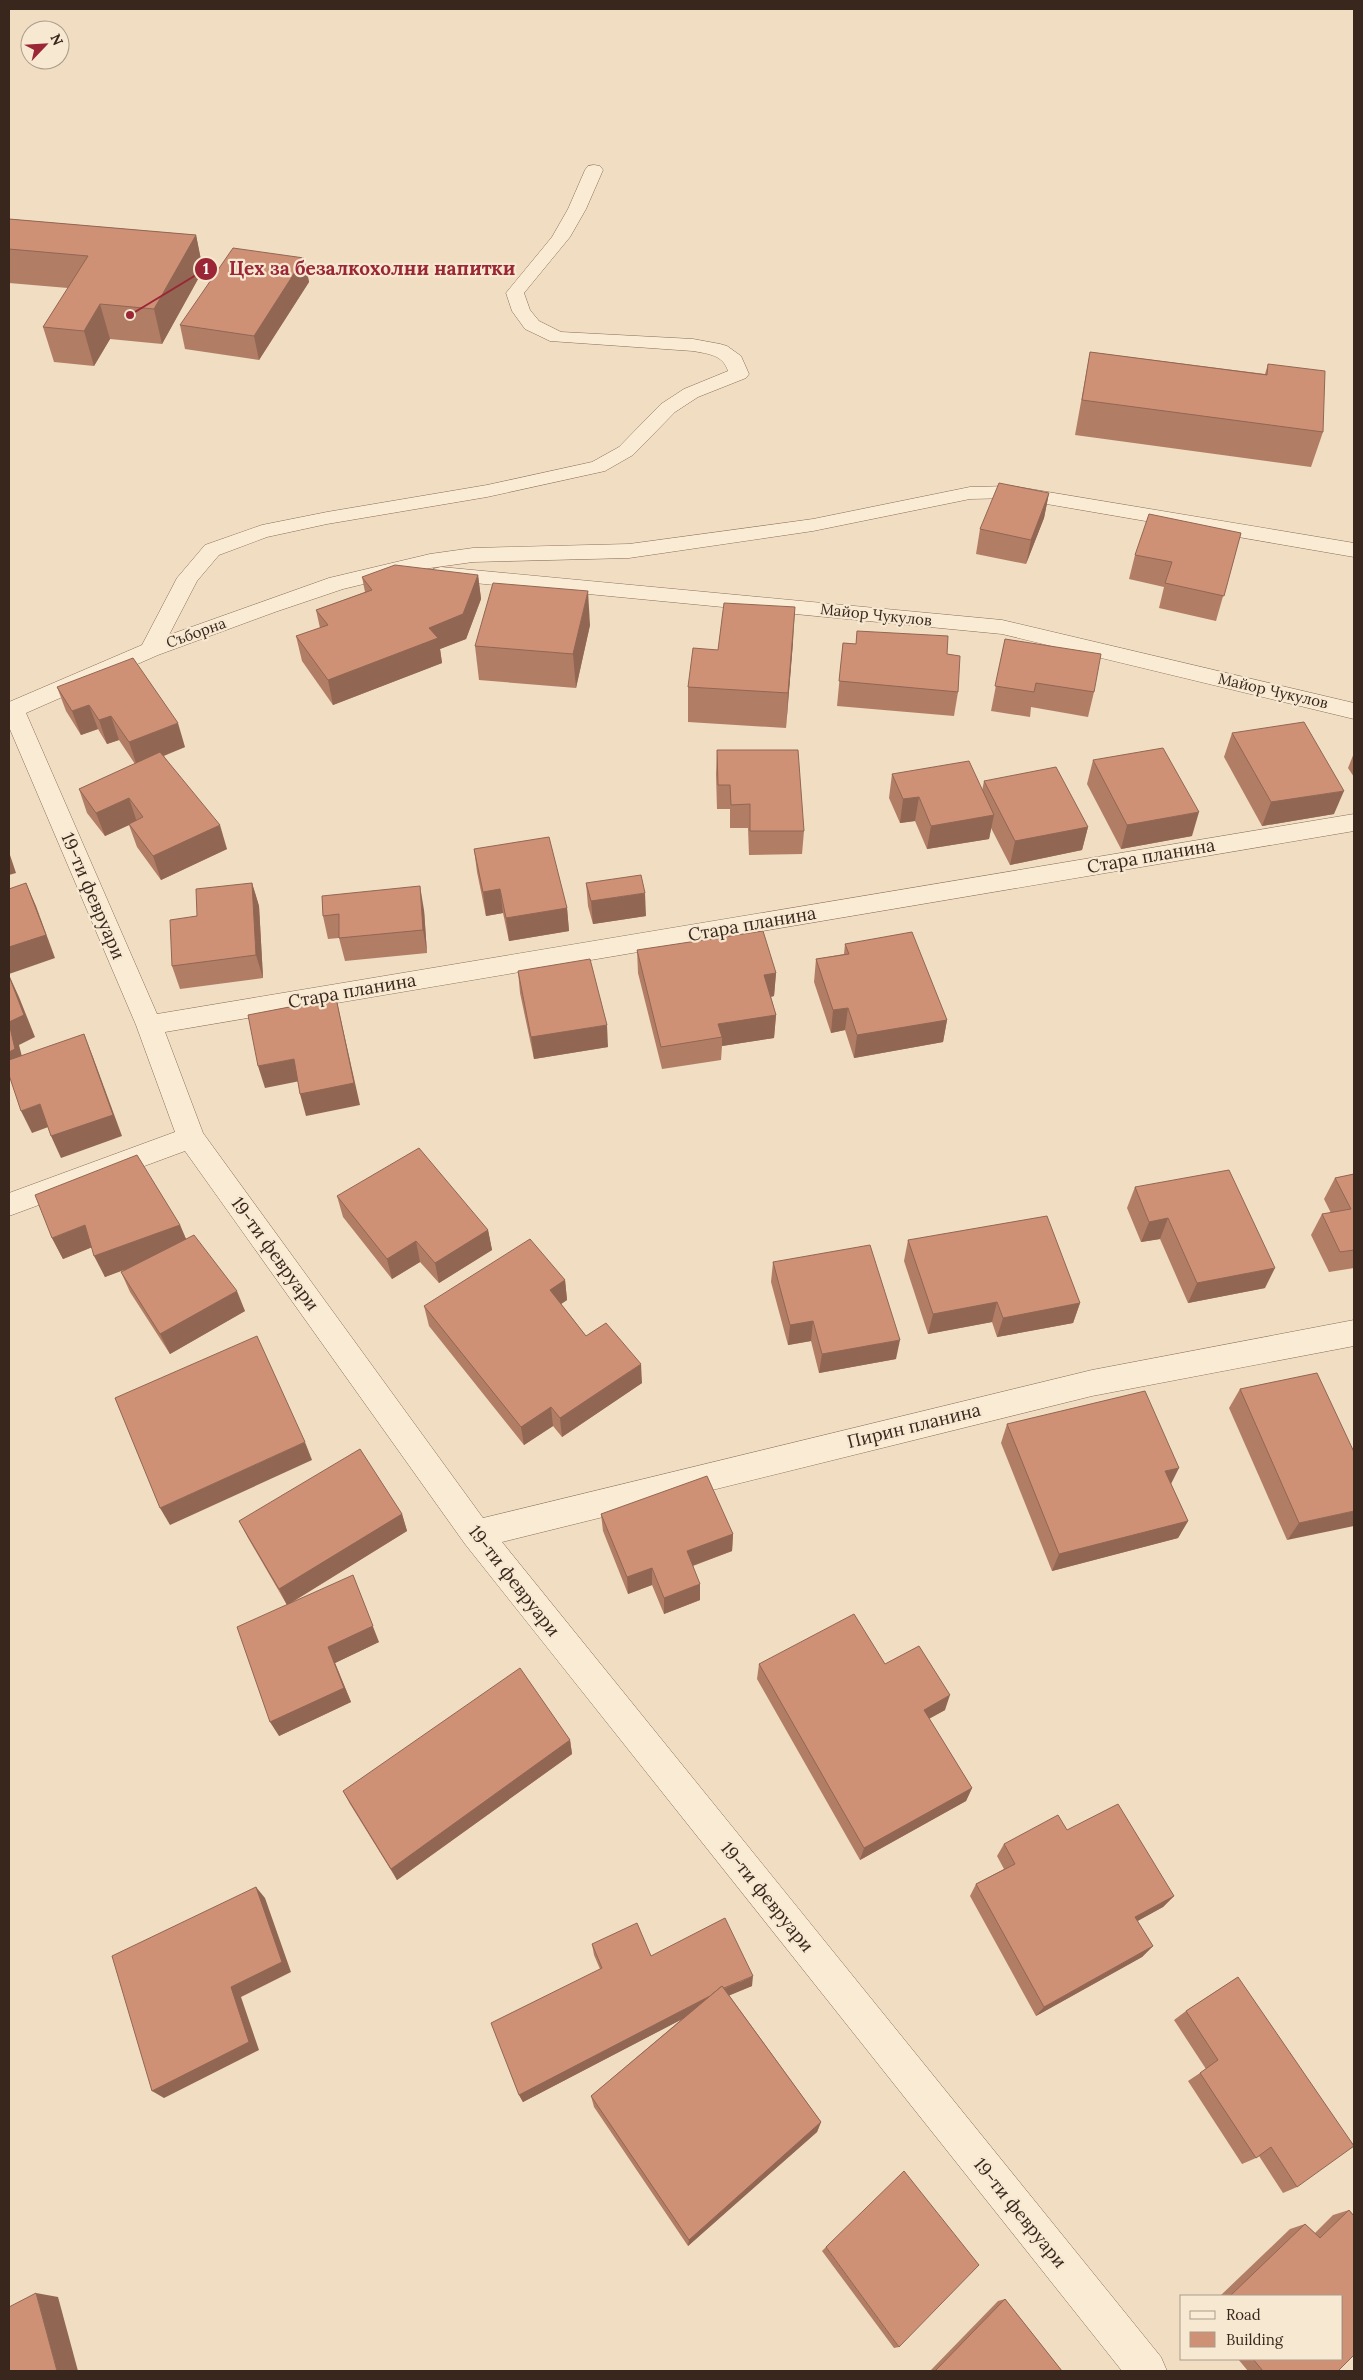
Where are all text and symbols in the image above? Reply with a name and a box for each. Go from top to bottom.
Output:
north arrow [20,20,70,70]
text: N [46,31,67,48]
callout: Цех за безалкохолни напитки [193,252,525,286]
text: Цех за безалкохолни напитки [229,256,515,280]
text: 1 [203,259,209,278]
street label: Майор Чукулов [819,599,933,630]
street label: Съборна [163,613,229,652]
street label: Майор Чукулов [1216,669,1330,712]
street label: 19-ти февруари [56,829,130,963]
street label: Стара планина [1085,833,1217,878]
street label: Стара планина [686,901,818,946]
street label: Стара планина [286,968,418,1013]
street label: 19-ти февруари [226,1192,324,1315]
street label: Пирин планина [845,1398,983,1453]
street label: 19-ти февруари [464,1520,565,1641]
street label: 19-ти февруари [716,1837,819,1956]
street label: 19-ти февруари [969,2153,1072,2272]
legend [1180,2295,1343,2360]
text: Road [1226,2305,1261,2324]
text: Building [1226,2330,1284,2349]

